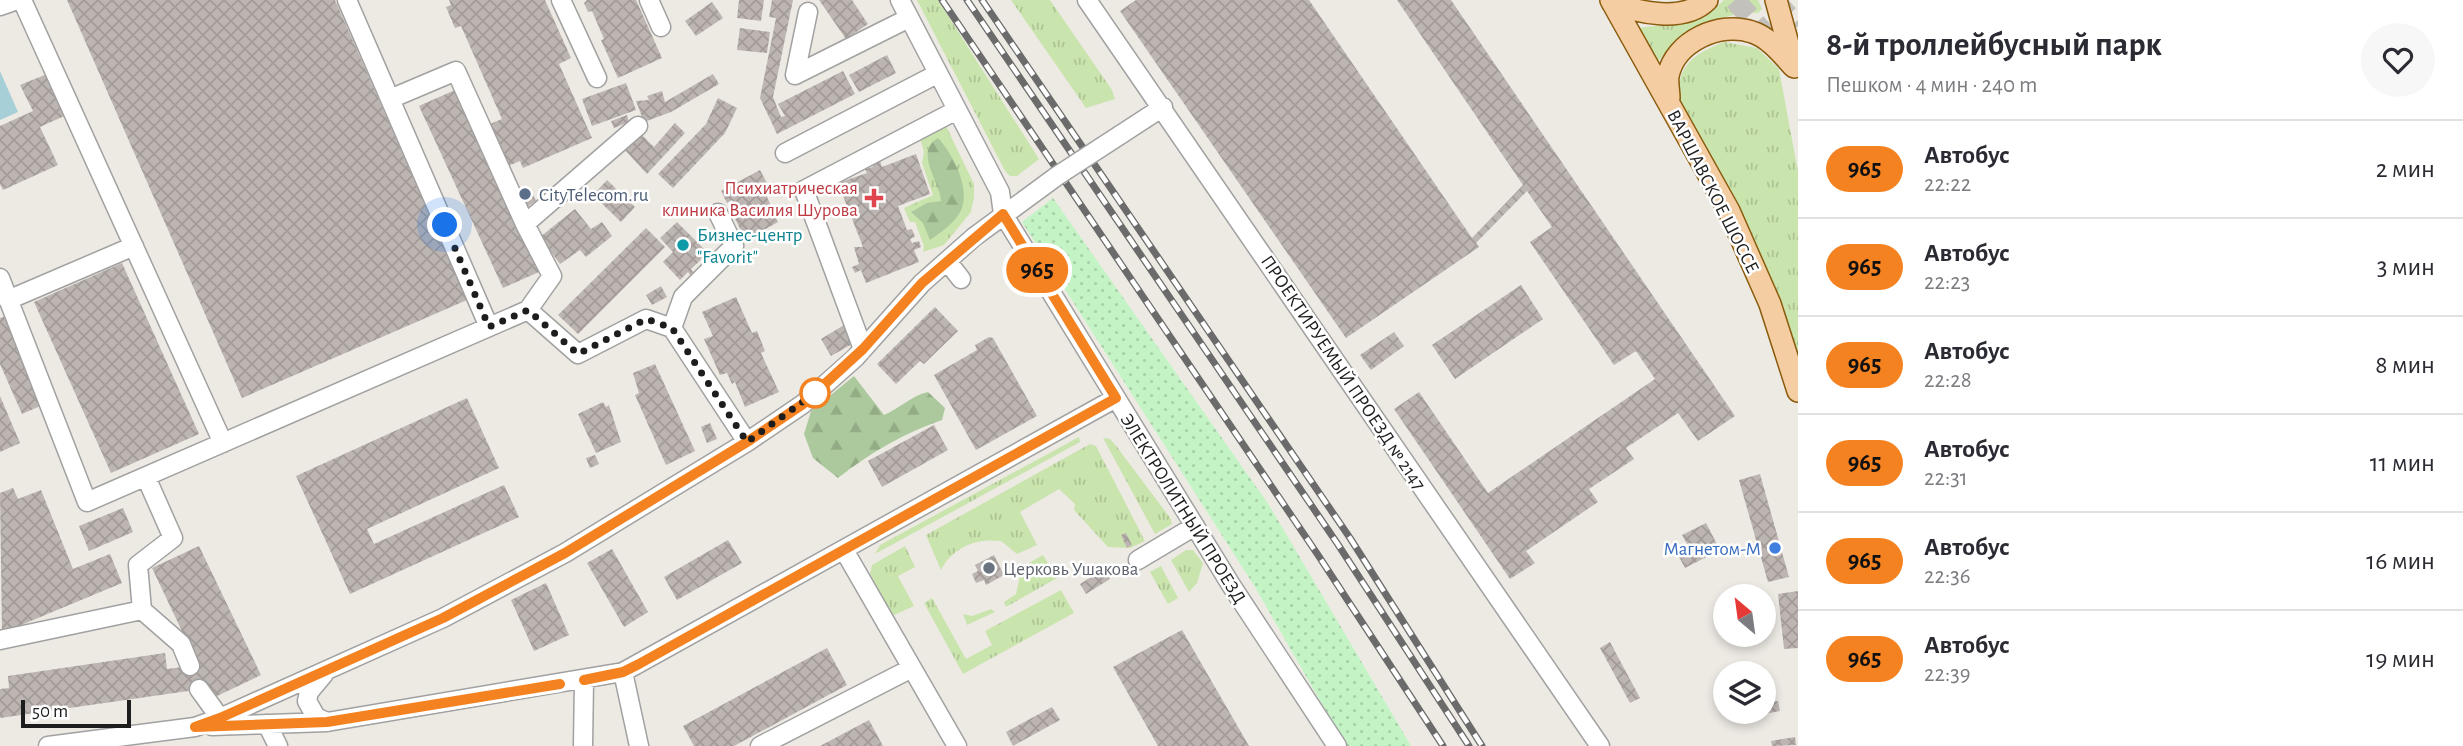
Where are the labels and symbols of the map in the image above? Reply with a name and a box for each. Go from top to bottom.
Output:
street label: ВАРШАВСКОЕ ШОССЕ [1663,107,1762,276]
place label: Психиатрическая клиника Василия Шурова [662,179,858,220]
marker: CityTelecom.ru [517,186,533,202]
place label: CityTelecom.ru [539,186,649,205]
marker: Психиатрическая клиника Василия Шурова [864,188,884,208]
your location [427,207,462,242]
place label: Бизнес-центр "Favorit" [697,226,803,267]
marker: Бизнес-центр "Favorit" [675,237,691,253]
line badge: 965 [997,247,1077,293]
street label: ПРОЕКТИРУЕМЫЙ ПРОЕЗД № 2147 [1257,251,1429,494]
unlabelled marker [800,378,830,408]
street label: ЭЛЕКТРОЛИТНЫЙ ПРОЕЗД [1116,410,1250,607]
place label: Магнетом-М [1663,540,1761,559]
marker: Магнетом-М [1767,540,1783,556]
marker: Церковь Ушакова [981,560,997,576]
place label: Церковь Ушакова [1003,560,1139,579]
north arrow [1713,584,1776,648]
scale bar [21,697,131,729]

